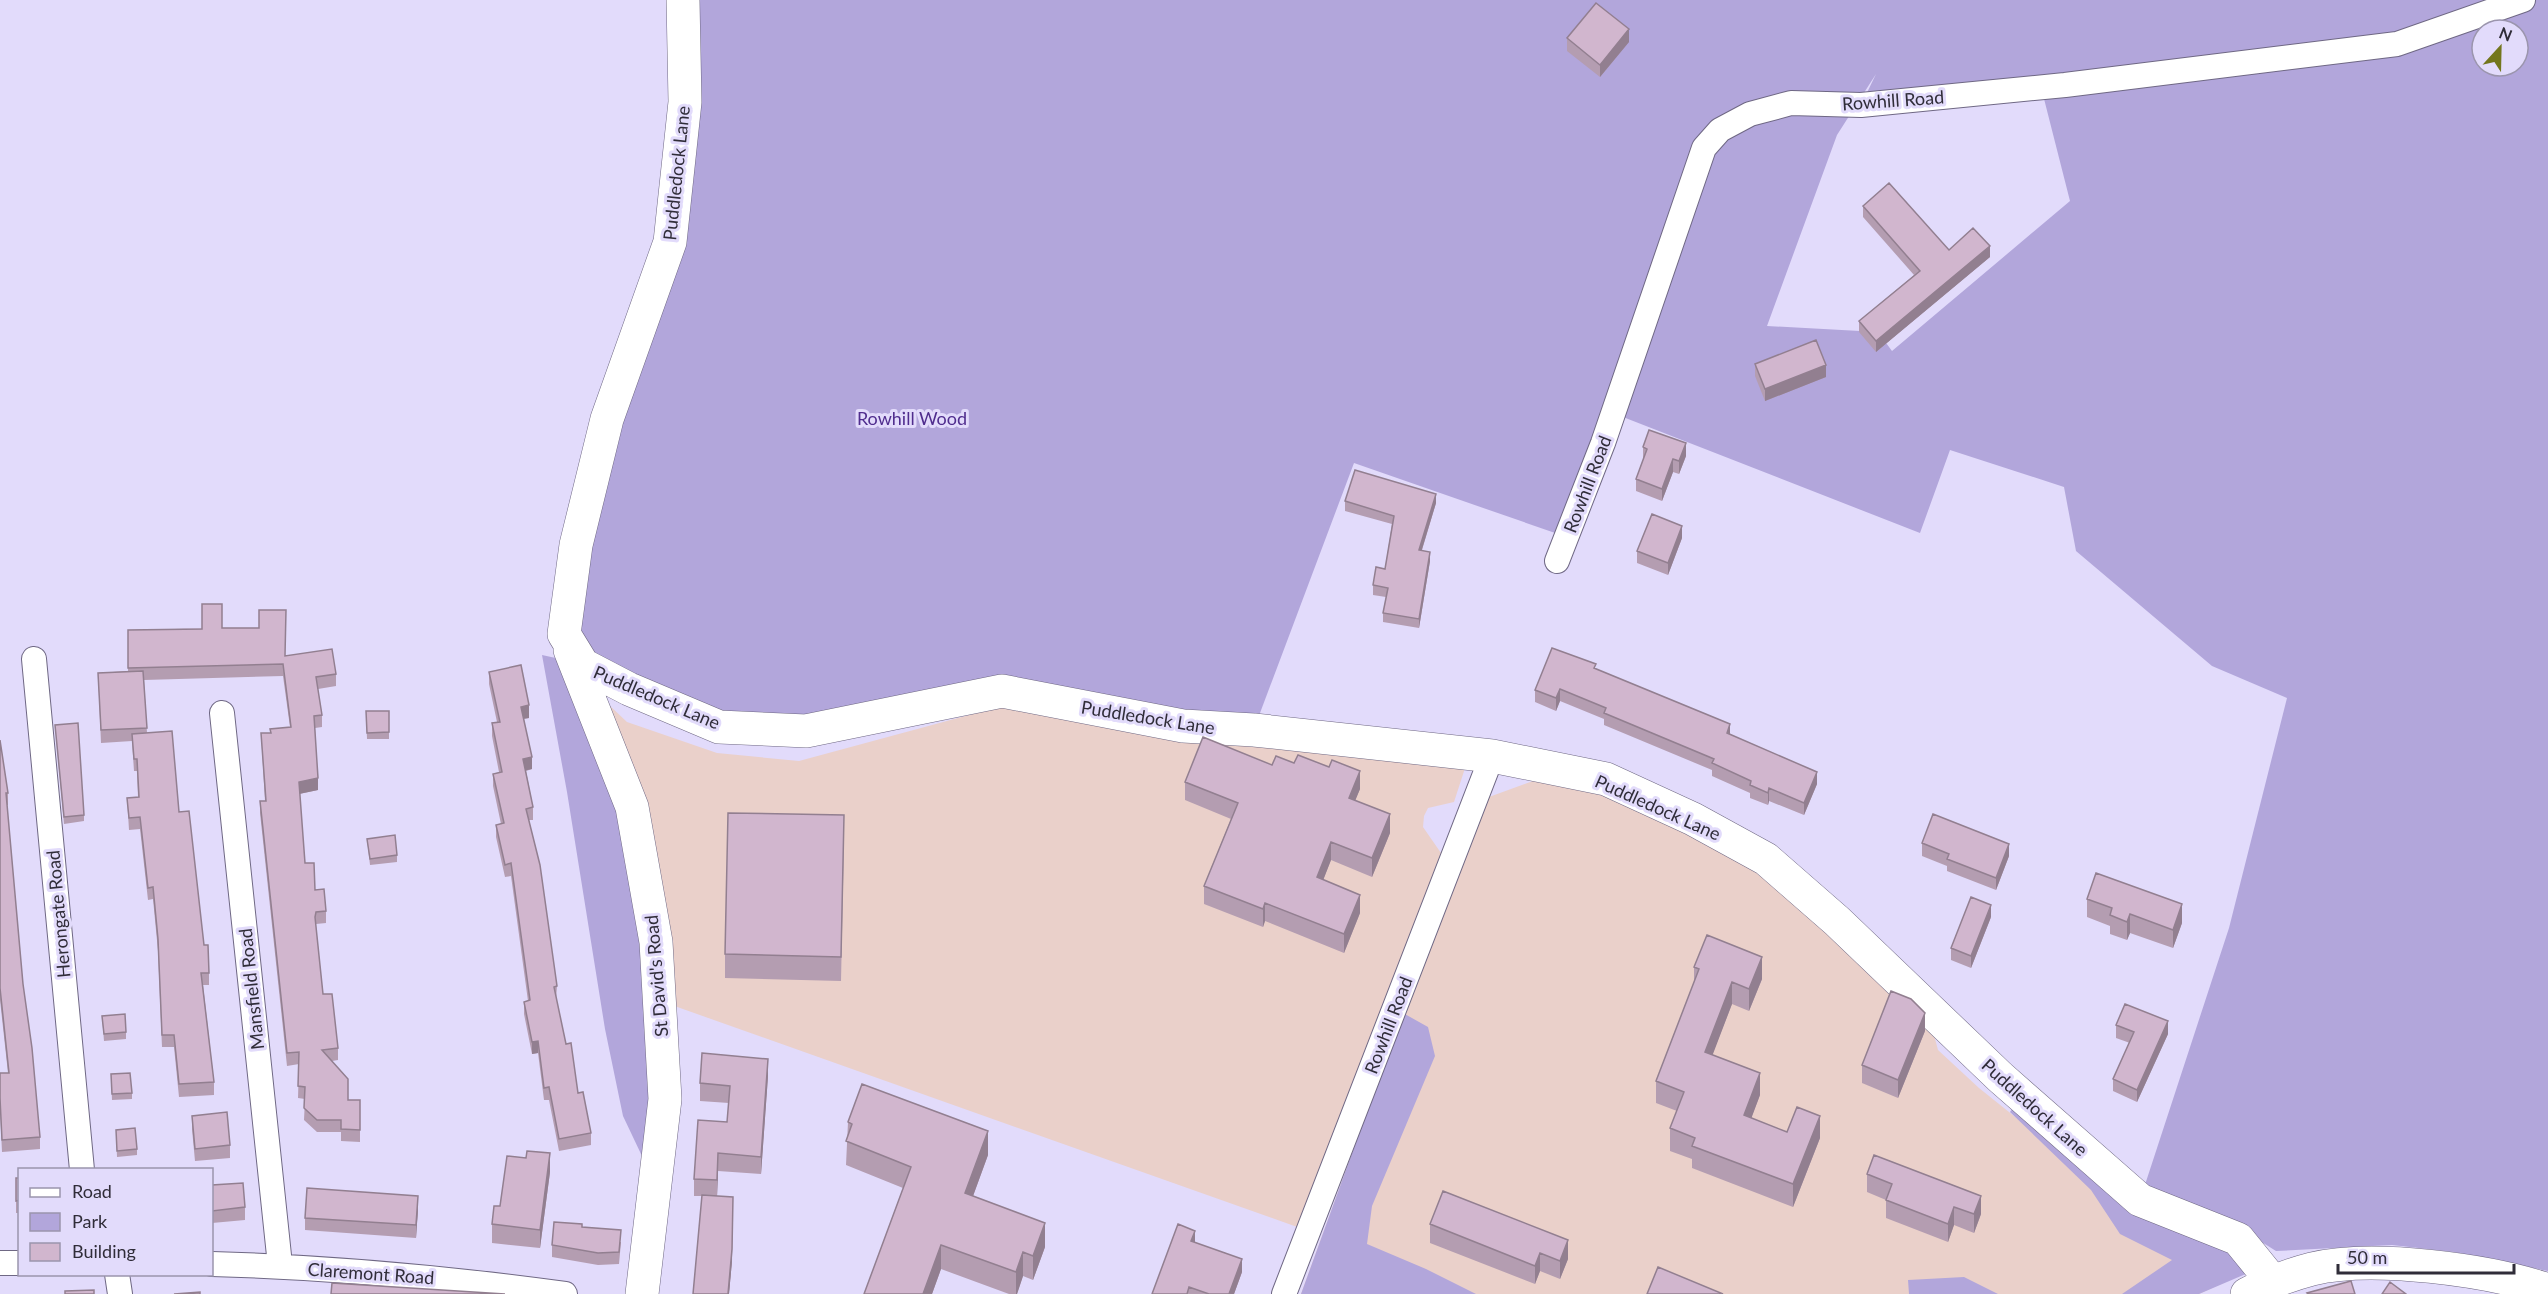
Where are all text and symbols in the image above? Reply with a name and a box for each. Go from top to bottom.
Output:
north arrow [2470,18,2530,78]
text: N [2497,23,2515,45]
street label: Rowhill Road [1841,85,1945,115]
street label: Puddledock Lane [658,105,694,241]
park label: Rowhill Wood [857,407,967,429]
street label: Rowhill Road [1558,432,1616,536]
street label: Puddledock Lane [591,660,723,734]
street label: Puddledock Lane [1080,696,1216,738]
street label: Puddledock Lane [1592,769,1724,845]
street label: Herongate Road [41,849,75,979]
street label: St David's Road [640,914,672,1038]
street label: Mansfield Road [234,927,268,1051]
street label: Rowhill Road [1359,973,1417,1077]
street label: Puddledock Lane [1977,1054,2093,1160]
legend [18,1168,213,1276]
text: Road [72,1180,112,1202]
text: Park [72,1210,108,1232]
scale bar [2338,1237,2514,1275]
text: Building [72,1240,136,1262]
text: 50 m [2347,1246,2387,1268]
street label: Claremont Road [307,1258,435,1288]

